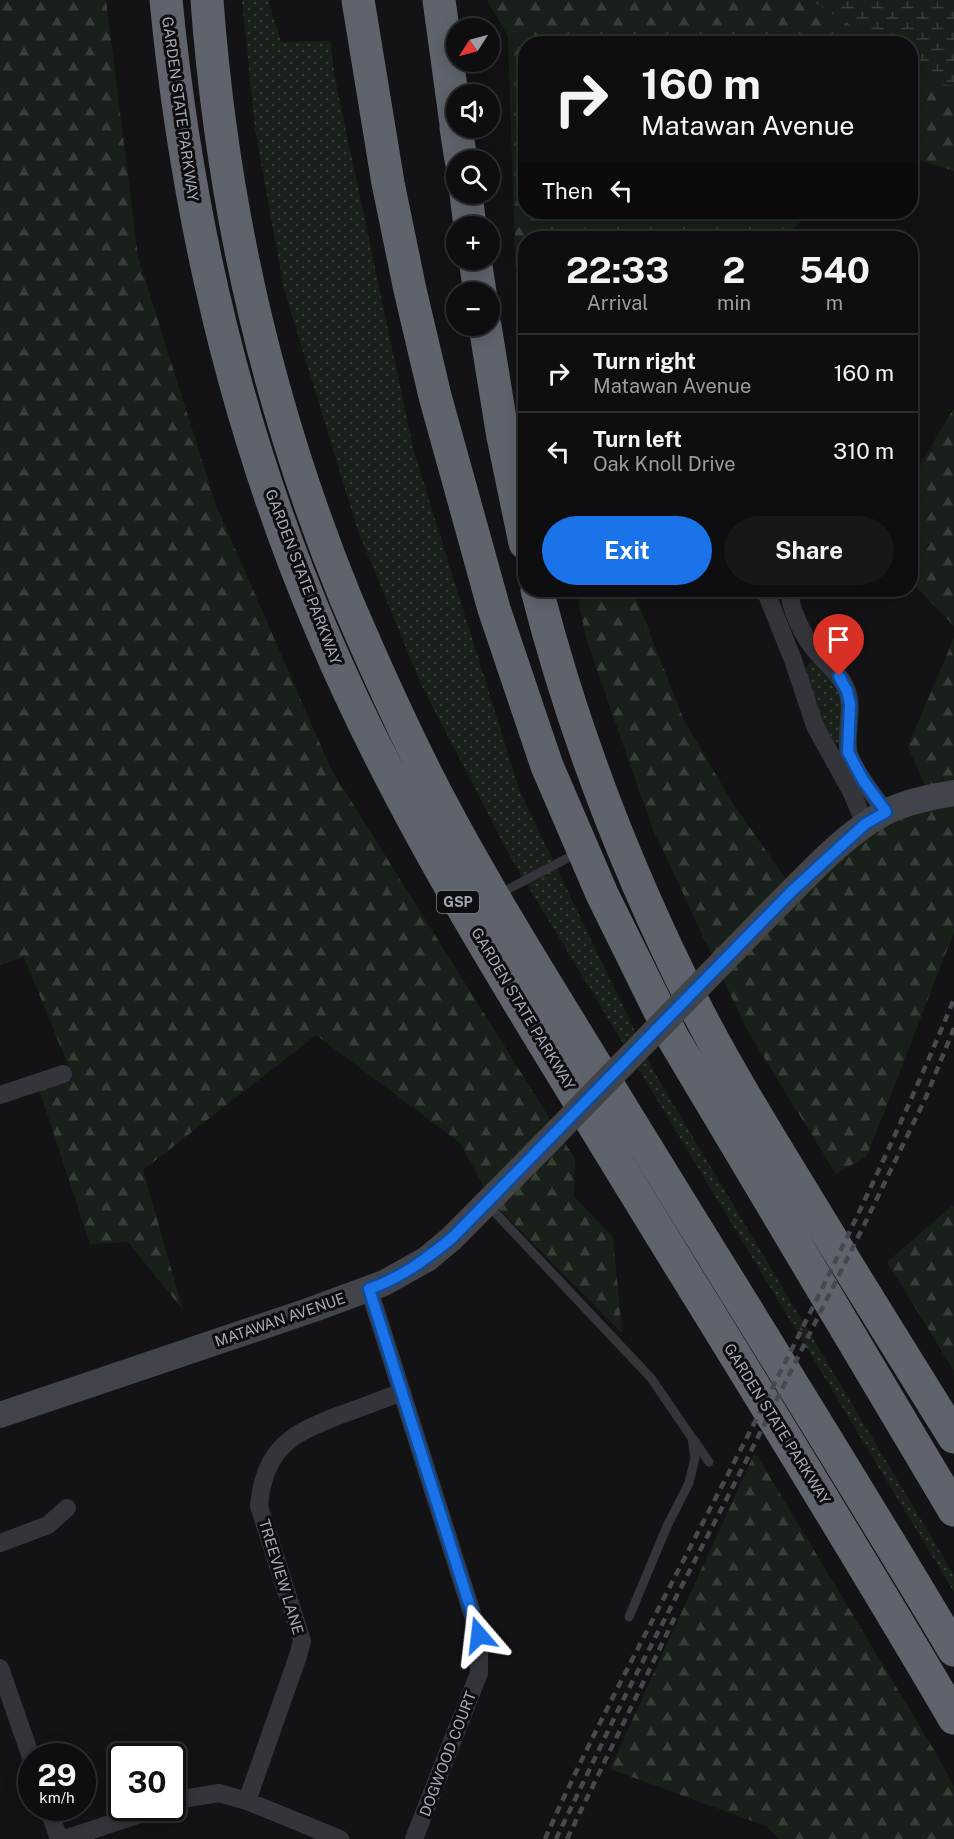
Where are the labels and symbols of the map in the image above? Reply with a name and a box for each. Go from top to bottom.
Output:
street label: GARDEN STATE PARKWAY [159,16,202,202]
north arrow [446,18,500,72]
street label: GARDEN STATE PARKWAY [262,487,345,667]
pin [813,614,864,676]
road number: GSP [437,891,479,913]
street label: GARDEN STATE PARKWAY [468,925,579,1093]
street label: MATAWAN AVENUE [212,1289,347,1350]
street label: GARDEN STATE PARKWAY [721,1340,834,1507]
street label: TREEVIEW LANE [256,1517,307,1637]
position arrow [447,1603,511,1667]
street label: DOGWOOD COURT [416,1689,479,1819]
speed limit sign: 30 [108,1743,186,1821]

